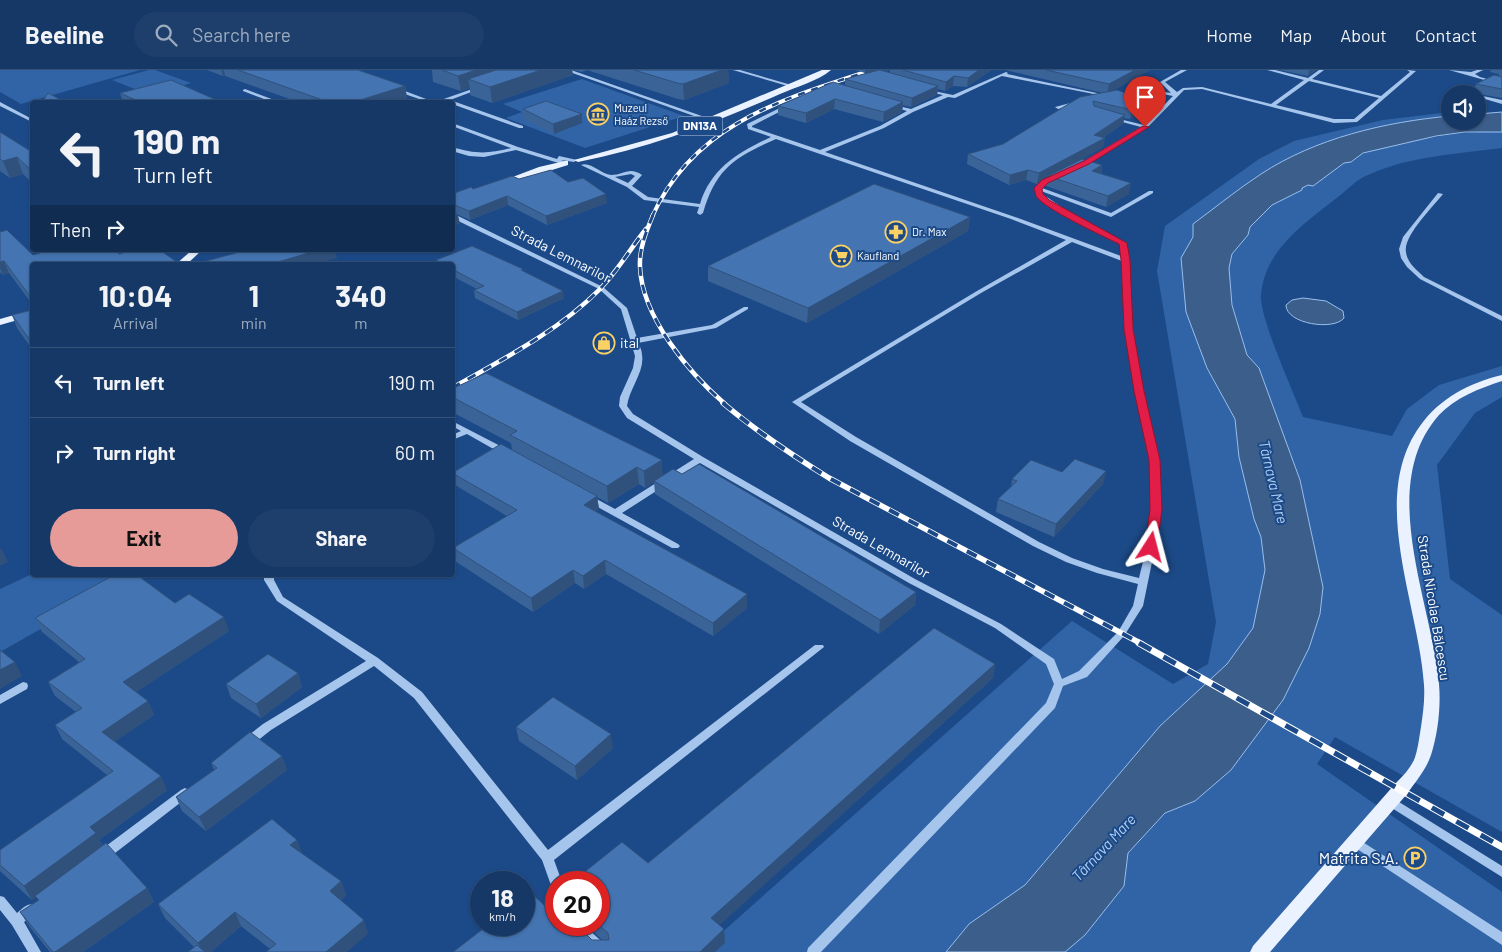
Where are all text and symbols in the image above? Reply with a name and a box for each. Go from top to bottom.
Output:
search box [134,12,484,57]
text: Beeline [25,20,104,49]
icon: search [152,21,180,49]
text: Search here [192,23,291,46]
text: Home [1206,24,1252,46]
text: Map [1280,24,1312,46]
text: About [1340,24,1387,46]
text: Contact [1415,24,1477,46]
pin [1124,76,1166,127]
icon: arrive [1131,83,1159,111]
map controls [1441,85,1486,130]
button: sound [1441,85,1486,130]
place label: Muzeul Haáz Rezső [614,101,668,127]
museum icon: Muzeul Haáz Rezső [586,102,610,126]
road number: DN13A [678,116,722,136]
text: 190 m [133,119,220,161]
icon: left [50,120,115,185]
text: Turn left [133,161,213,187]
icon: right [101,215,129,243]
text: Then [50,218,91,241]
pharmacy icon: Dr. Max [884,220,908,244]
street label: Strada Lemnarilor [509,221,614,286]
place label: Dr. Max [912,225,946,238]
supermarket icon: Kaufland [829,244,853,268]
place label: Kaufland [857,249,899,262]
text: 10:04 [98,277,172,313]
text: 1 [248,277,259,313]
text: 340 [335,277,387,313]
text: Arrival [113,313,158,332]
text: min [241,313,267,332]
text: m [354,313,367,332]
shop icon: ital [592,331,616,355]
place label: ital [620,334,639,351]
icon: left [50,369,78,397]
text: Turn left [93,371,164,394]
text: 190 m [388,371,435,394]
water label: Târnava Mare [1256,438,1292,526]
icon: right [50,439,78,467]
text: Turn right [93,441,175,464]
text: 60 m [395,441,435,464]
button: Exit [50,509,238,567]
button: Share [248,509,435,567]
street label: Strada Lemnarilor [830,512,933,581]
position arrow [1124,520,1176,572]
street label: Strada Nicolae Bălcescu [1415,534,1454,682]
water label: Târnava Mare [1068,810,1139,885]
parking icon: Matrita S.A. [1403,846,1427,870]
place label: Matrita S.A. [1319,848,1399,867]
speed limit sign: 20 [545,871,610,936]
text: 18 [491,882,514,912]
text: km/h [489,909,516,923]

